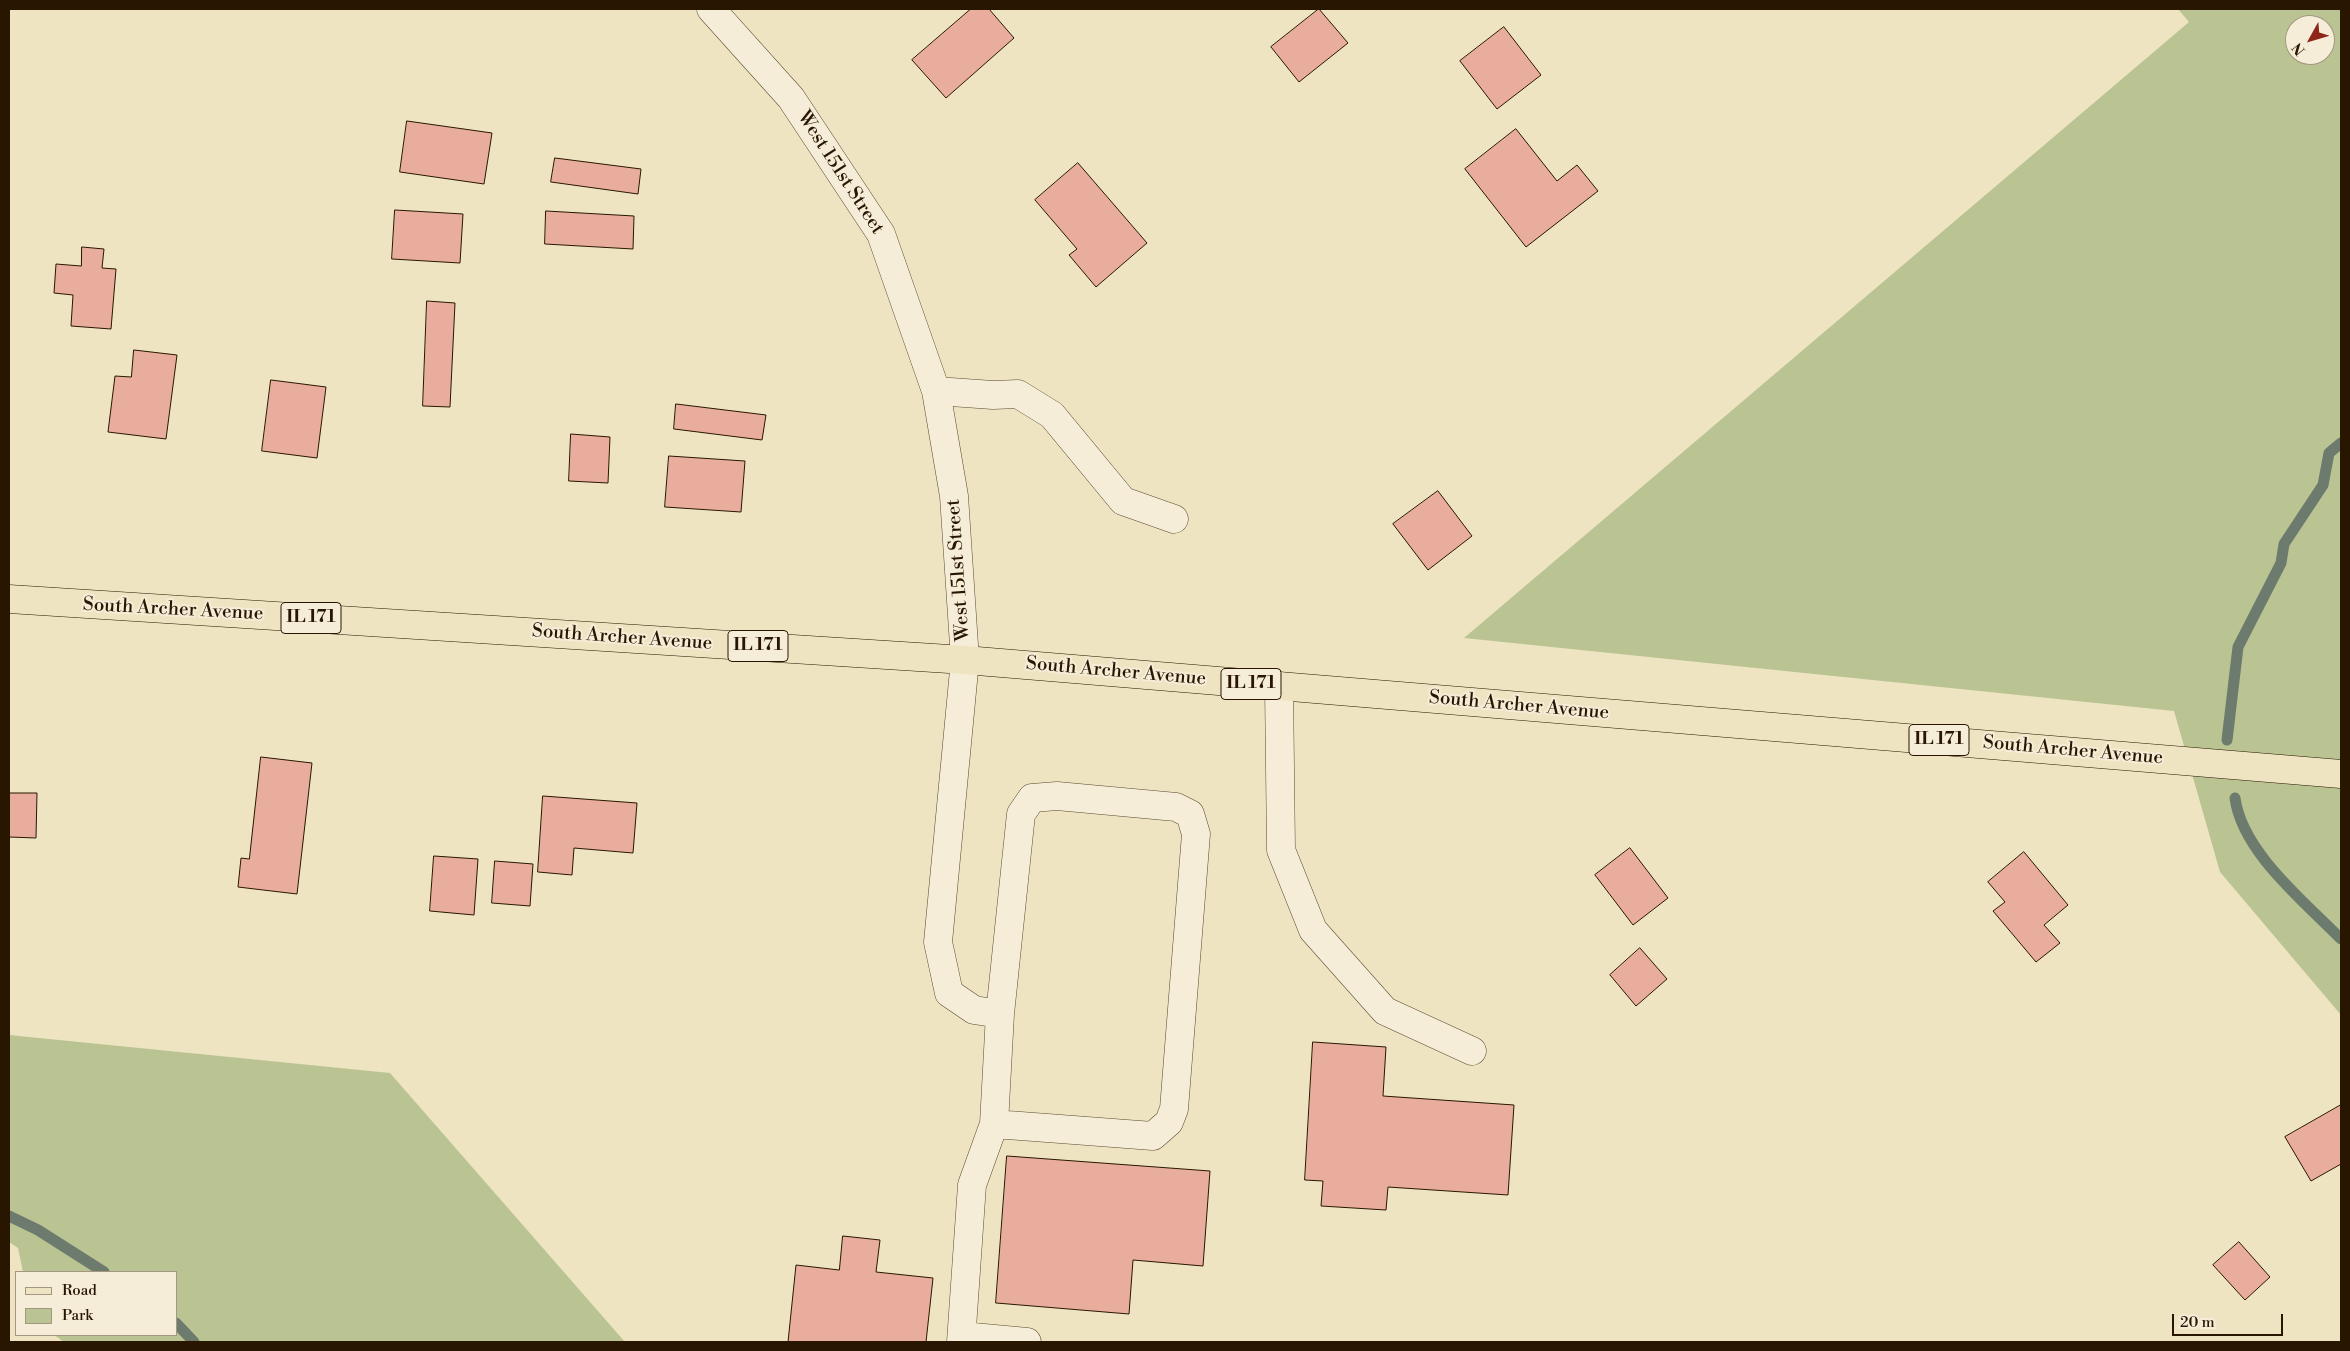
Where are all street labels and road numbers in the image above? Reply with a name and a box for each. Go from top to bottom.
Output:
street label: West 151st Street [792,107,888,239]
street label: West 151st Street [943,498,975,642]
street label: South Archer Avenue [82,594,264,626]
road number: IL 171 [281,602,341,634]
street label: South Archer Avenue [531,620,713,656]
road number: IL 171 [728,630,788,661]
street label: South Archer Avenue [1025,653,1207,691]
road number: IL 171 [1221,669,1281,700]
street label: South Archer Avenue [1428,687,1610,725]
road number: IL 171 [1909,724,1969,756]
street label: South Archer Avenue [1982,732,2164,770]

